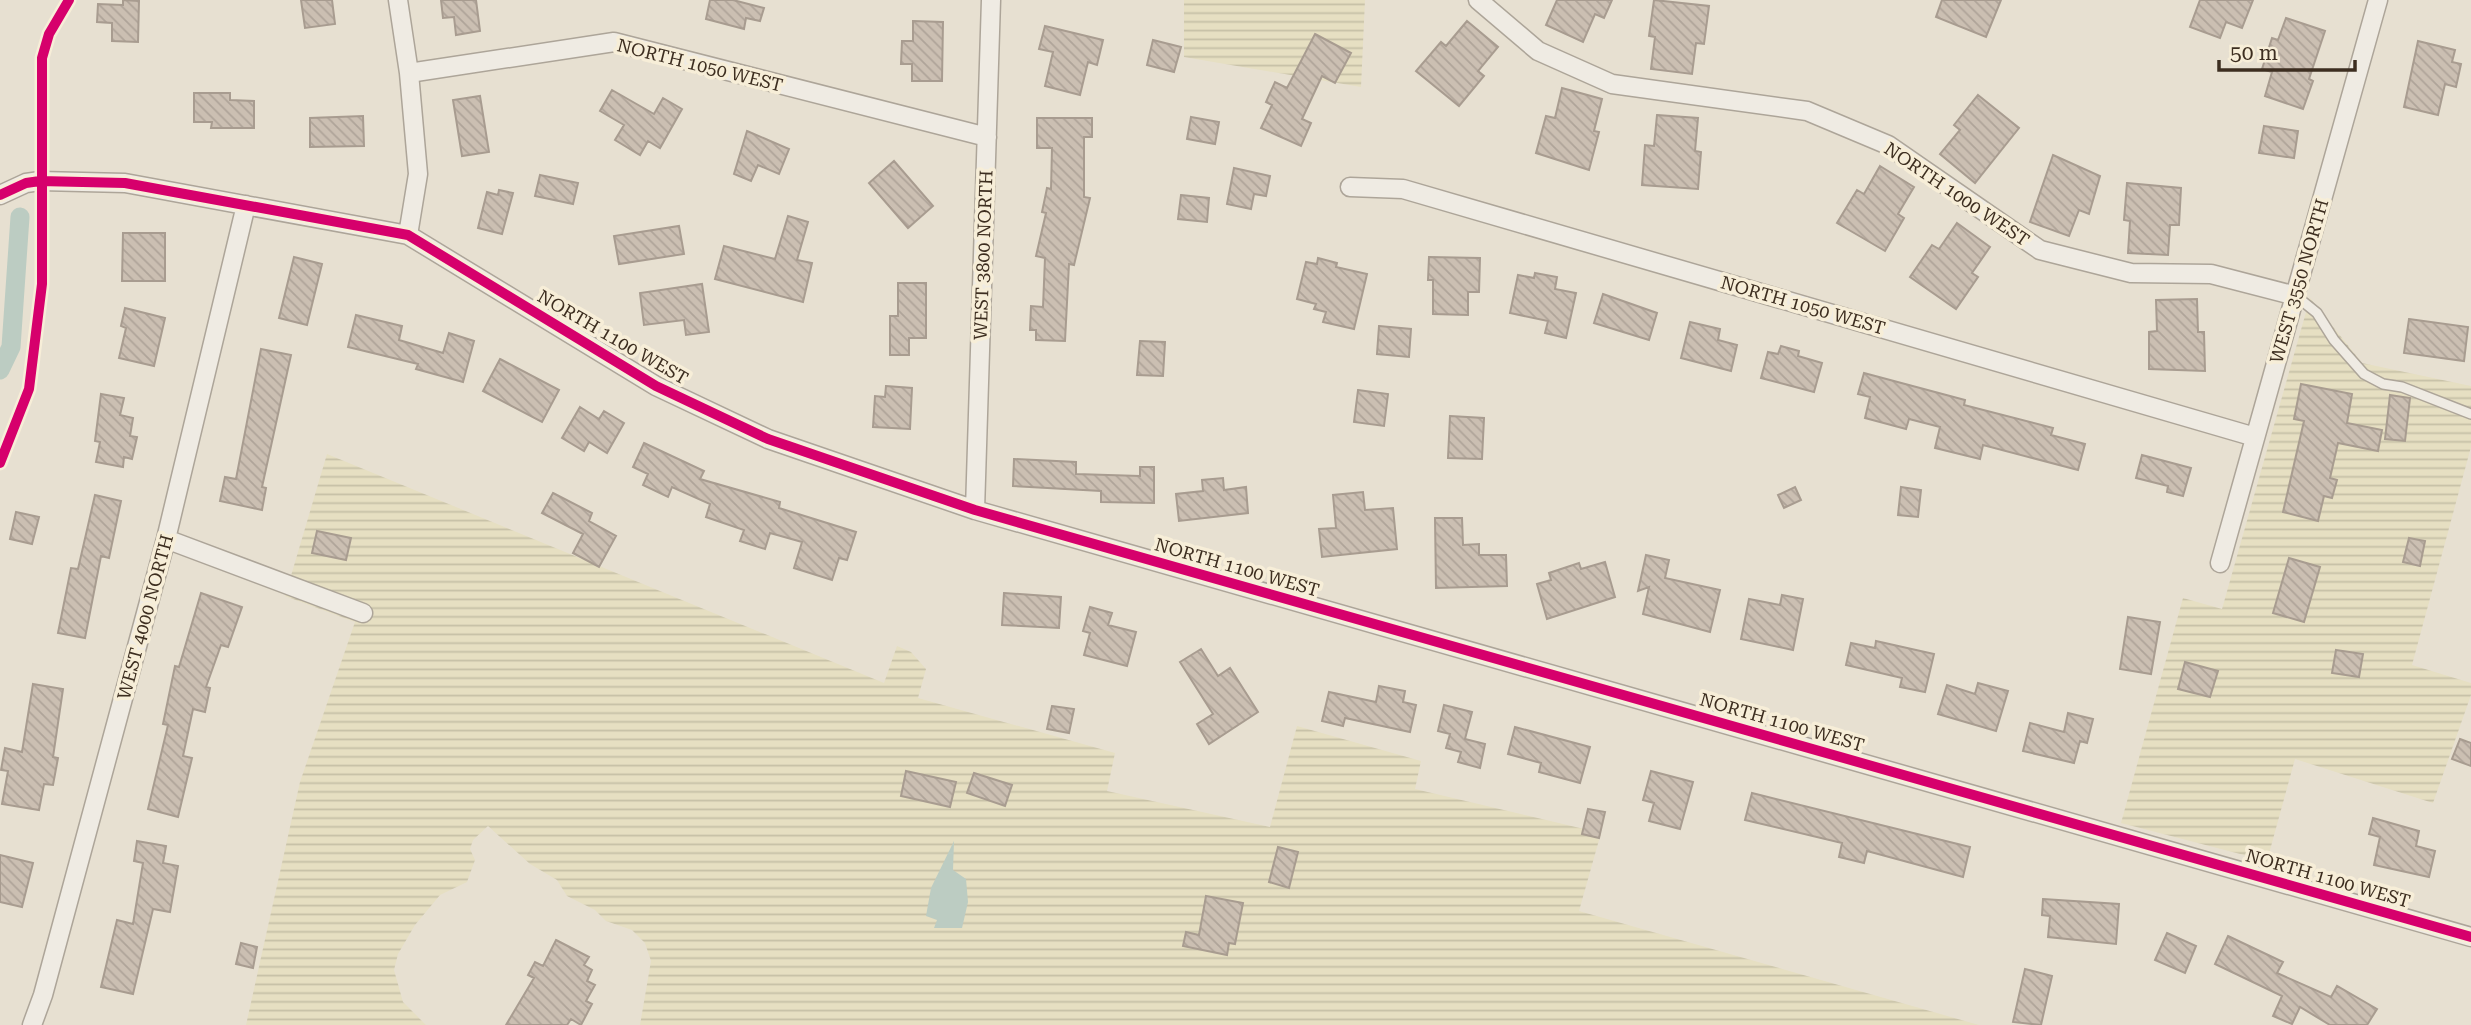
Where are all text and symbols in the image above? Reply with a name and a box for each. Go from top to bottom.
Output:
scale bar [2219,28,2356,72]
street label: NORTH 1050 WEST [615,34,785,96]
text: 50 m [2230,41,2278,65]
street label: NORTH 1000 WEST [1881,138,2033,250]
street label: WEST 3800 NORTH [970,170,996,340]
street label: WEST 3550 NORTH [2265,196,2333,366]
street label: NORTH 1050 WEST [1718,271,1888,339]
street label: NORTH 1100 WEST [534,285,692,389]
street label: WEST 4000 NORTH [113,532,177,702]
street label: NORTH 1100 WEST [1152,533,1322,601]
street label: NORTH 1100 WEST [1697,688,1867,756]
street label: NORTH 1100 WEST [2243,844,2413,912]

